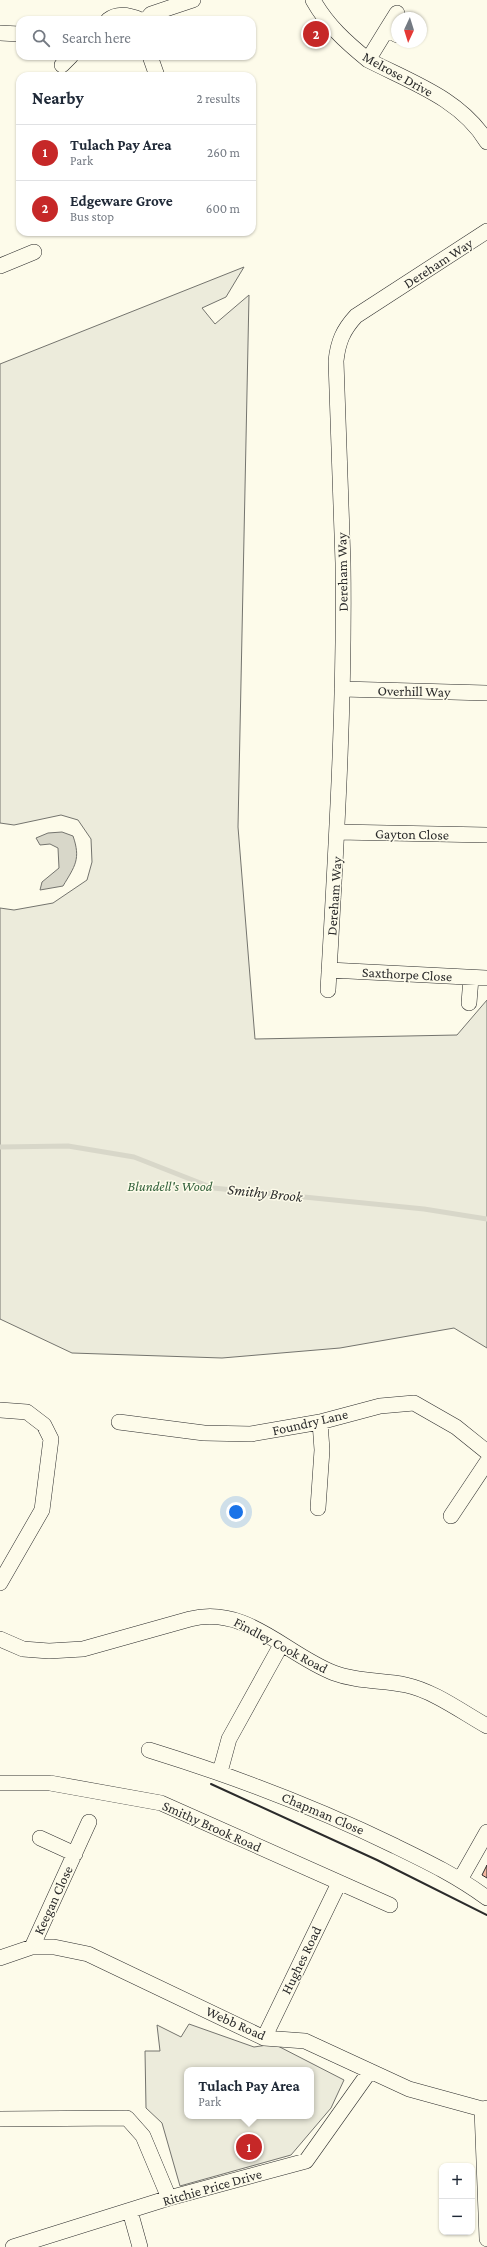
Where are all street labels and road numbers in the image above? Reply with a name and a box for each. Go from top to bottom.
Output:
street label: Melrose Drive [360,48,436,100]
street label: Dereham Way [400,234,476,291]
street label: Dereham Way [333,532,351,612]
street label: Overhill Way [377,682,451,700]
street label: Gayton Close [375,825,449,843]
street label: Dereham Way [323,855,345,936]
street label: Saxthorpe Close [362,964,452,984]
street label: Foundry Lane [271,1406,349,1438]
street label: Findley Cook Road [231,1614,331,1677]
street label: Chapman Close [279,1788,367,1838]
street label: Smithy Brook Road [160,1797,265,1855]
street label: Keegan Close [30,1863,76,1937]
street label: Hughes Road [278,1923,325,1997]
street label: Webb Road [204,2003,269,2044]
street label: Ritchie Price Drive [161,2165,263,2209]

